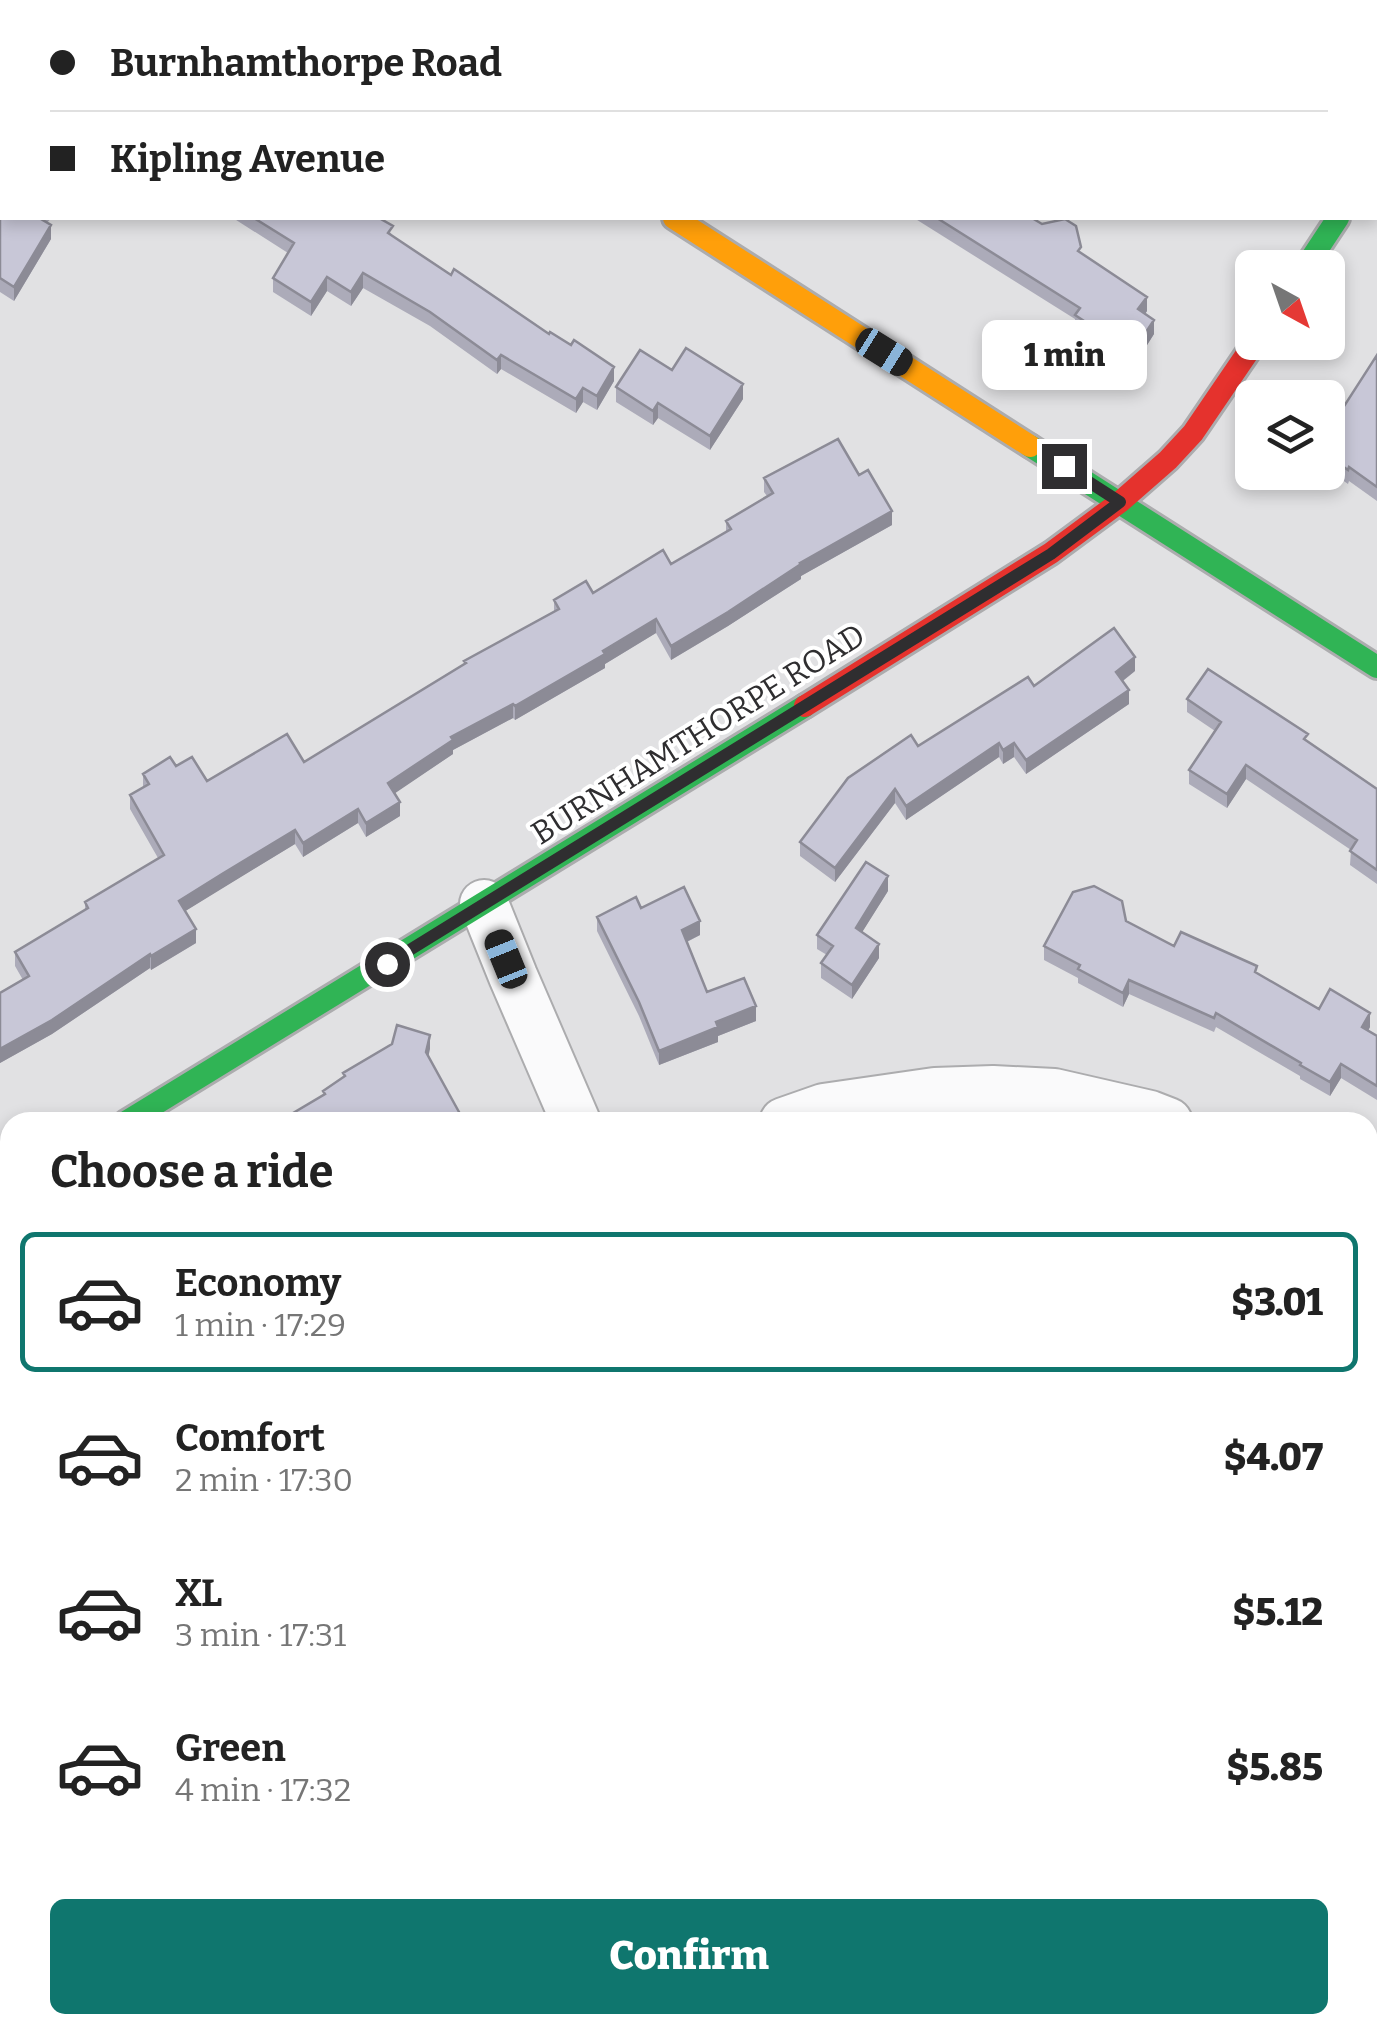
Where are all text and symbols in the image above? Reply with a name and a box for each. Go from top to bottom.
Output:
text: Burnhamthorpe Road [110,40,502,86]
text: Kipling Avenue [110,136,385,182]
north arrow [1235,250,1345,360]
map controls [1235,250,1345,490]
callout: 1 min [982,321,1146,391]
car [851,323,917,381]
text: 1 min [1024,336,1105,374]
button: layers [1235,380,1345,490]
route end [1042,444,1087,489]
street label: BURNHAMTHORPE ROAD [524,616,872,852]
car [481,926,531,992]
route start [365,942,410,987]
text: Choose a ride [50,1145,333,1199]
icon: car [55,1257,145,1347]
text: Economy [175,1260,341,1306]
text: $3.01 [1231,1279,1323,1325]
text: 1 min · 17:29 [175,1306,346,1344]
icon: car [55,1412,145,1502]
text: Comfort [175,1415,325,1461]
text: $4.07 [1224,1434,1323,1480]
text: 2 min · 17:30 [175,1461,353,1499]
icon: car [55,1567,145,1657]
text: XL [175,1570,222,1616]
text: $5.12 [1232,1589,1323,1635]
text: 3 min · 17:31 [175,1616,346,1654]
icon: car [55,1722,145,1812]
text: Green [175,1725,286,1771]
text: $5.85 [1227,1744,1323,1790]
text: 4 min · 17:32 [175,1771,351,1809]
button: Confirm [50,1899,1328,2014]

